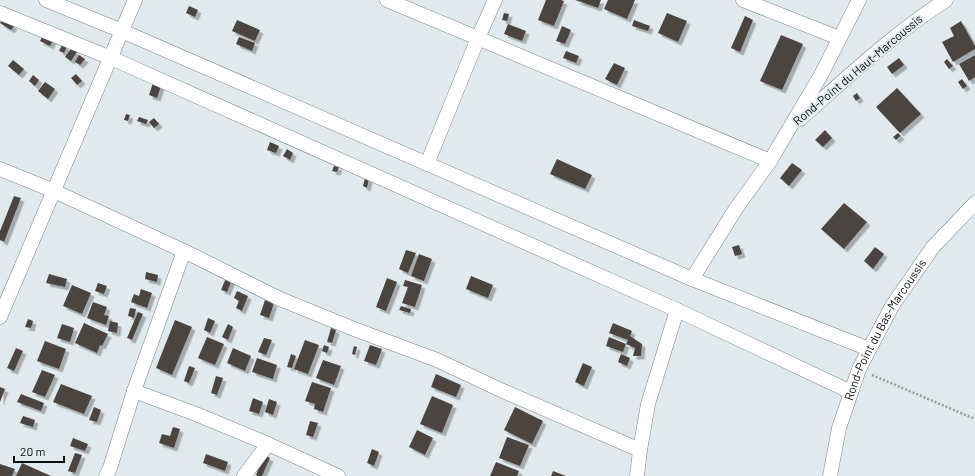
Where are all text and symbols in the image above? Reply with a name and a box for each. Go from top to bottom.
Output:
street label: Rond-Point du Haut-Marcoussis [790,11,925,127]
street label: Rond-Point du Bas-Marcoussis [841,256,929,402]
scale bar [14,438,64,464]
text: 20 m [20,444,46,458]

